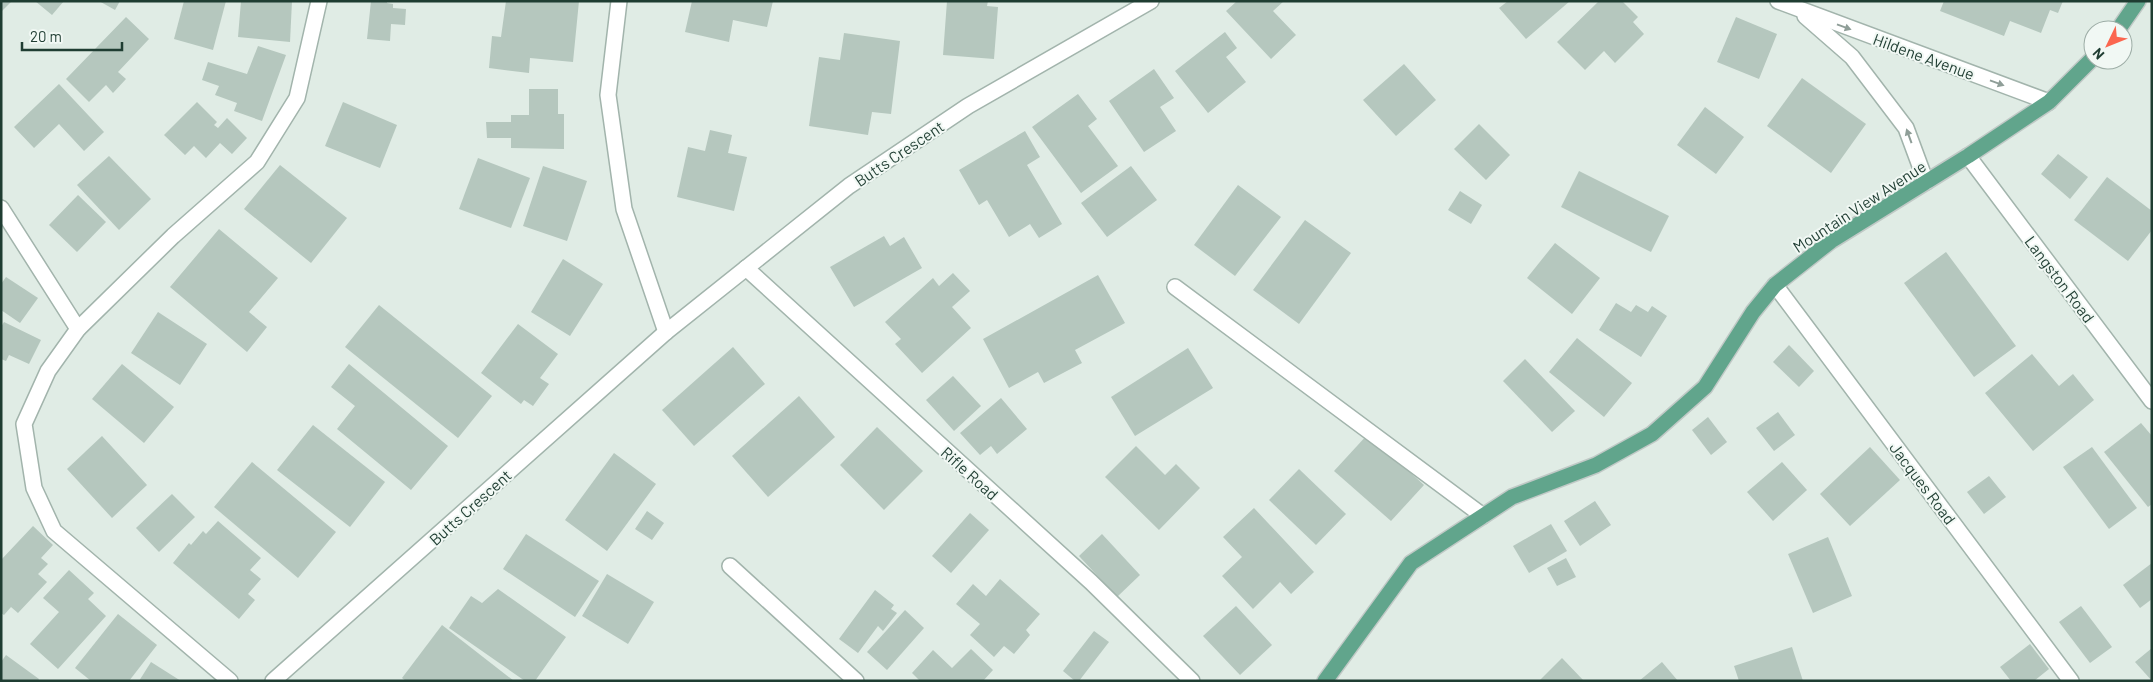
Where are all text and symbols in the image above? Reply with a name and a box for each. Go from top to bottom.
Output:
scale bar [22,20,122,52]
north arrow [2083,20,2133,70]
one-way arrow [1837,24,1852,31]
text: 20 m [30,27,62,45]
street label: Hildene Avenue [1871,29,1977,83]
text: N [2089,45,2108,63]
one-way arrow [1990,79,2005,87]
street label: Butts Crescent [851,116,947,190]
one-way arrow [1905,129,1912,144]
street label: Mountain View Avenue [1789,156,1929,256]
street label: Langston Road [2021,232,2099,326]
street label: Jacques Road [1886,438,1960,528]
street label: Rifle Road [937,442,1003,504]
street label: Butts Crescent [425,465,515,549]

